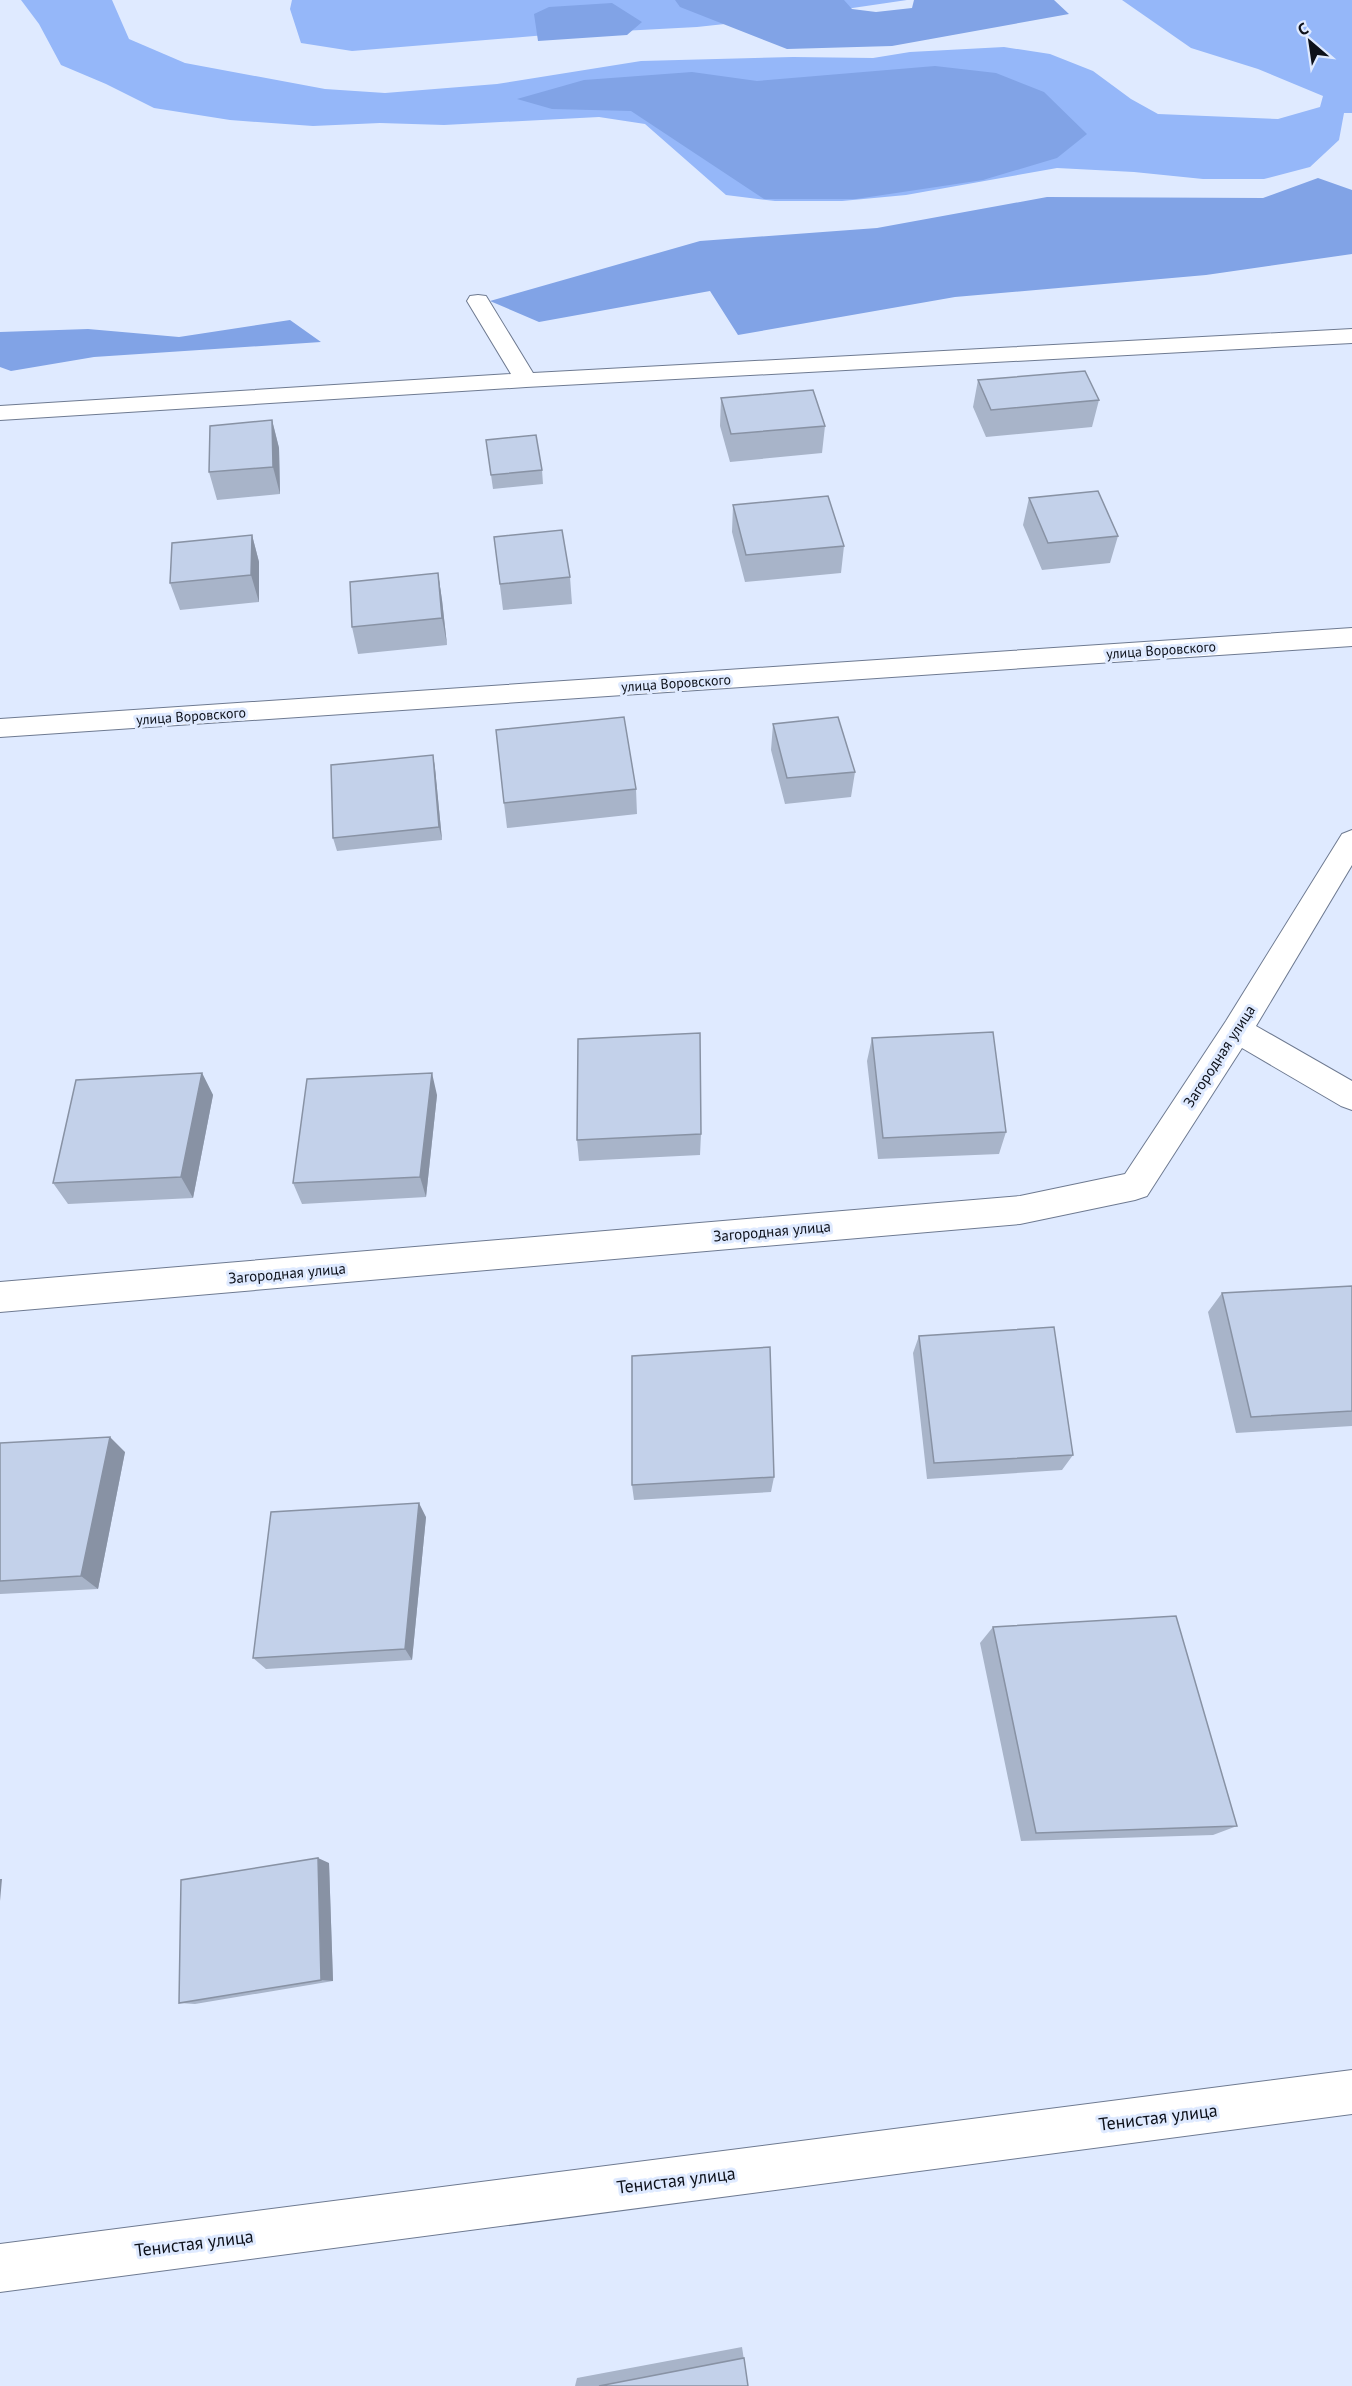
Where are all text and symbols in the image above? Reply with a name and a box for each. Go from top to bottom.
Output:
north arrow [1280,12,1340,72]
text: С [1294,18,1312,40]
street label: улица Воровского [1106,637,1216,663]
street label: улица Воровского [621,670,731,696]
street label: улица Воровского [136,703,246,729]
street label: Загородная улица [1179,1001,1259,1111]
street label: Загородная улица [712,1216,832,1246]
street label: Загородная улица [227,1258,347,1288]
street label: Тенистая улица [1097,2098,1219,2136]
street label: Тенистая улица [615,2161,737,2199]
street label: Тенистая улица [133,2224,255,2262]

